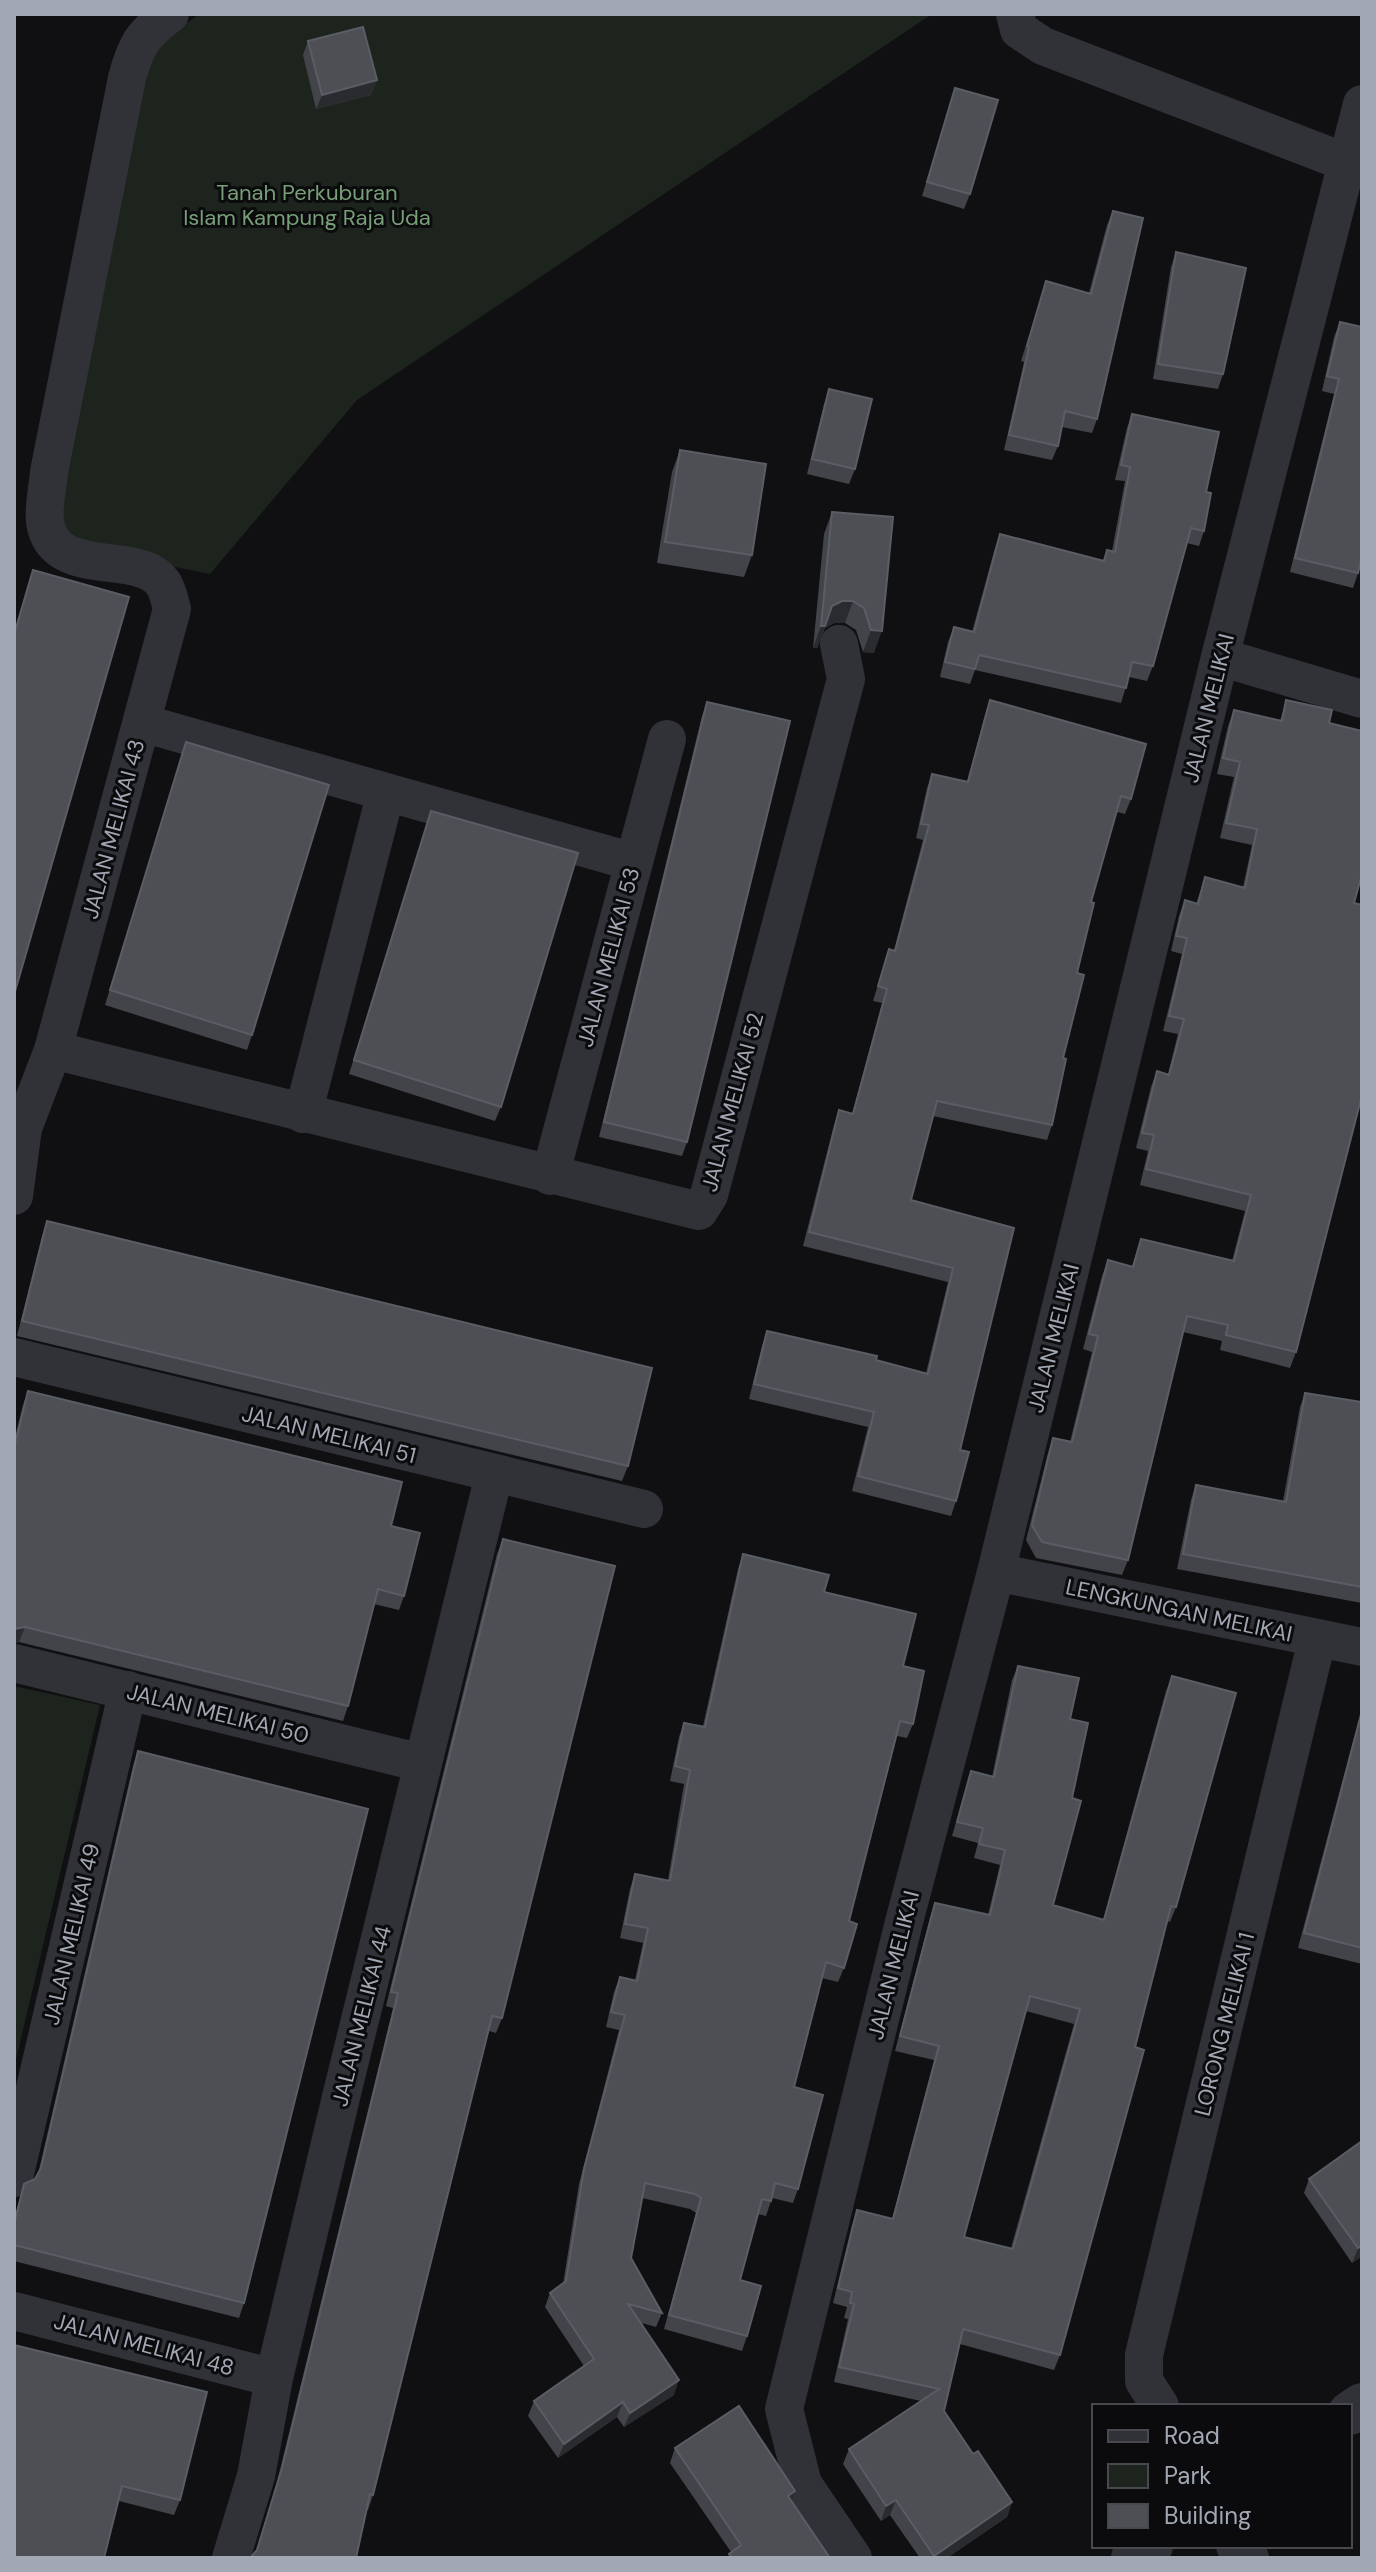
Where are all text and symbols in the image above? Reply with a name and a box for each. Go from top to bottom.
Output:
park label: Tanah Perkuburan Islam Kampung Raja Uda [183,178,431,232]
street label: JALAN MELIKAI [1176,631,1241,786]
street label: JALAN MELIKAI 43 [76,736,151,922]
street label: JALAN MELIKAI 53 [571,864,646,1050]
street label: JALAN MELIKAI 52 [695,1009,770,1195]
street label: JALAN MELIKAI [1021,1261,1086,1416]
street label: JALAN MELIKAI 51 [239,1399,419,1470]
street label: LENGKUNGAN MELIKAI [1063,1572,1295,1649]
street label: JALAN MELIKAI 50 [124,1677,312,1750]
street label: JALAN MELIKAI 49 [36,1840,106,2028]
street label: JALAN MELIKAI [861,1888,926,2043]
street label: JALAN MELIKAI 44 [325,1923,398,2109]
street label: LORONG MELIKAI 1 [1188,1929,1261,2119]
street label: JALAN MELIKAI 48 [51,2307,237,2382]
legend [1092,2404,1352,2548]
text: Road [1164,2420,1220,2451]
text: Park [1164,2460,1211,2491]
text: Building [1164,2500,1251,2531]

